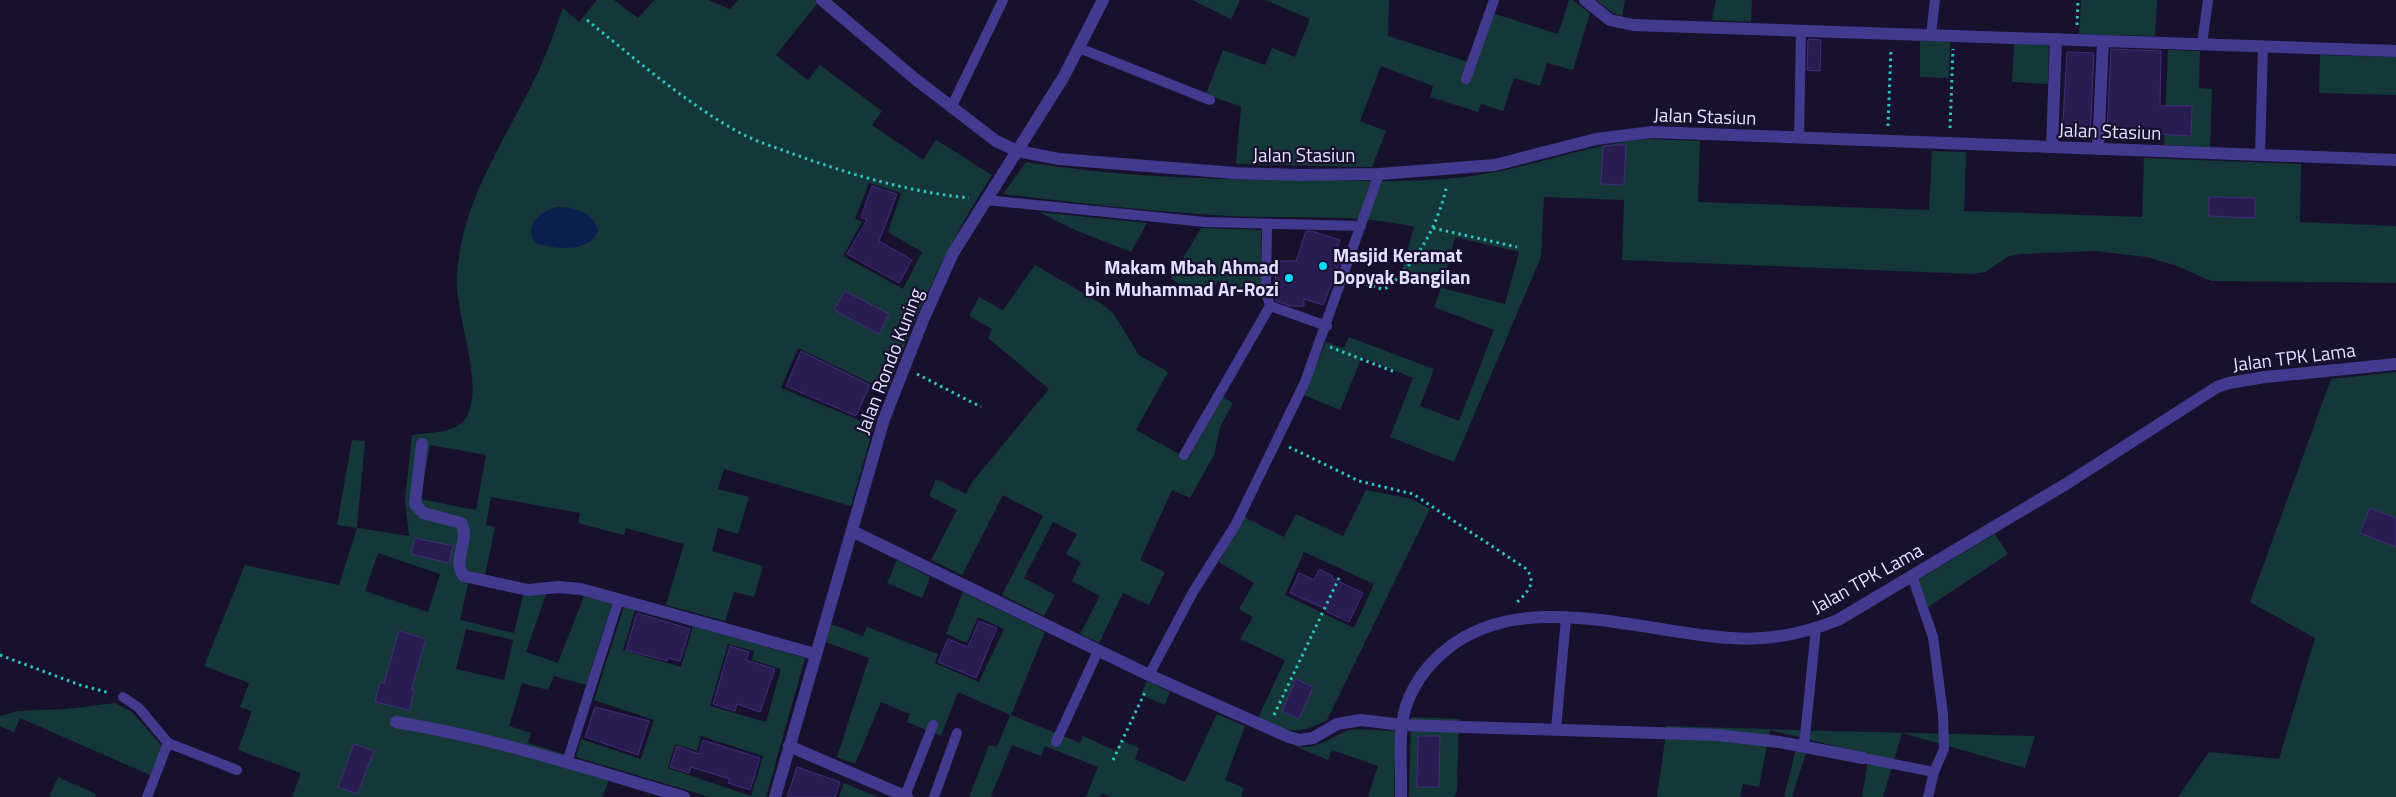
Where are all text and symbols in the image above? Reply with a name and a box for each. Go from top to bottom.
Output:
street label: Jalan Stasiun [1653,99,1757,132]
street label: Jalan Stasiun [2058,114,2162,147]
street label: Jalan Stasiun [1253,140,1355,169]
place label: Masjid Keramat Dopyak Bangilan [1333,240,1471,291]
place label: Makam Mbah Ahmad bin Muhammad Ar-Rozi [1085,252,1279,303]
marker: Masjid Keramat Dopyak Bangilan [1317,260,1329,272]
marker: Makam Mbah Ahmad bin Muhammad Ar-Rozi [1283,272,1295,284]
street label: Jalan Rondo Kuning [847,283,930,438]
street label: Jalan TPK Lama [2231,335,2358,378]
street label: Jalan TPK Lama [1806,535,1928,620]

